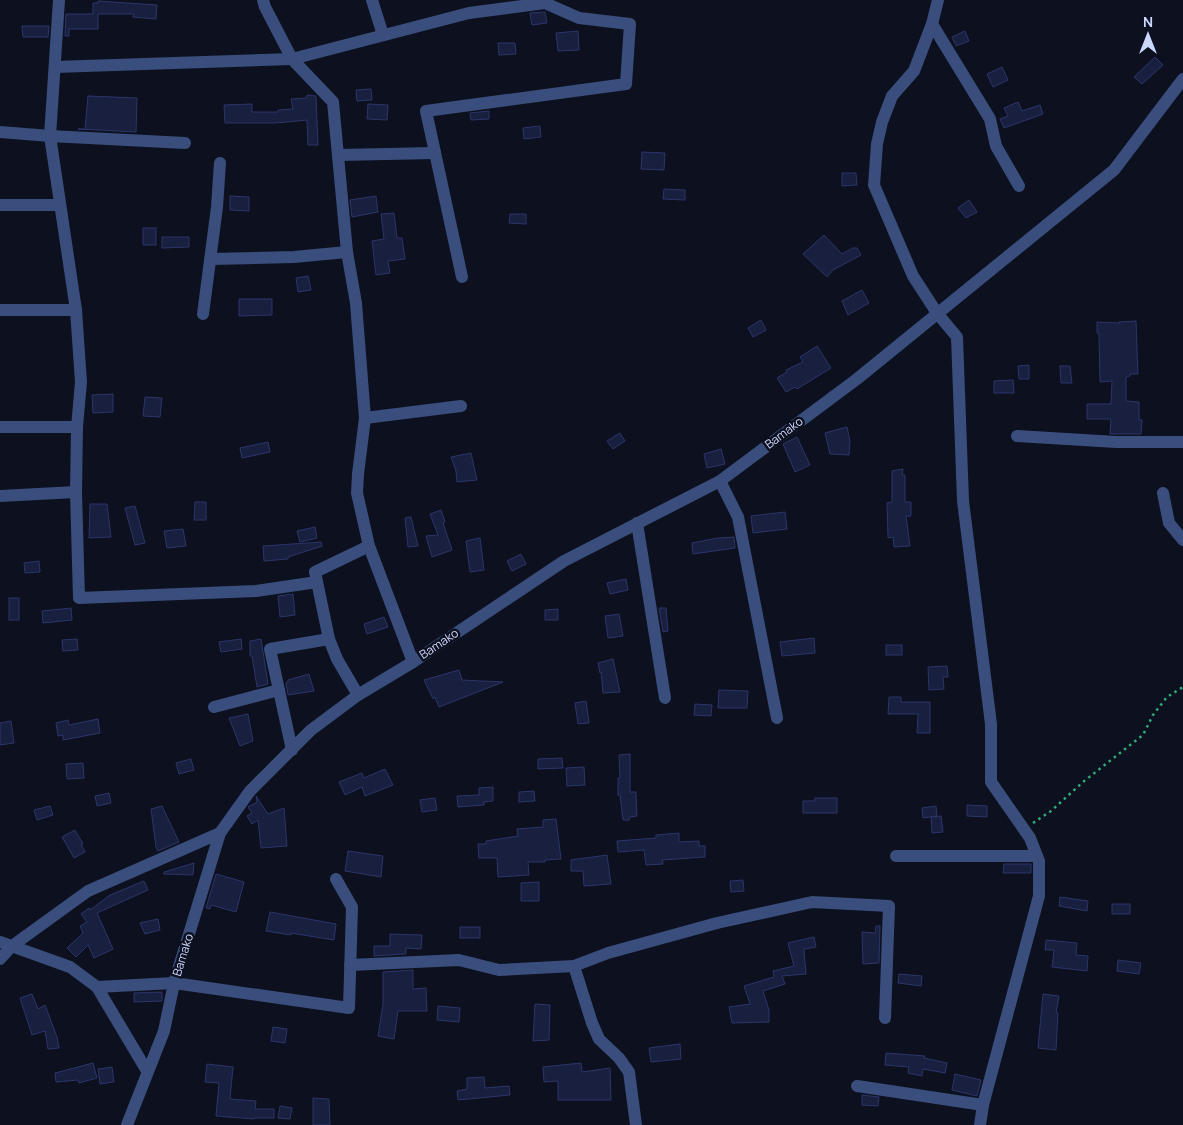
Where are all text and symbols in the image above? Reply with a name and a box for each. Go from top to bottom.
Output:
north arrow [1123,10,1173,60]
text: N [1143,12,1153,31]
street label: Bamako [761,413,806,453]
street label: Bamako [416,624,462,663]
street label: Bamako [168,931,197,978]

